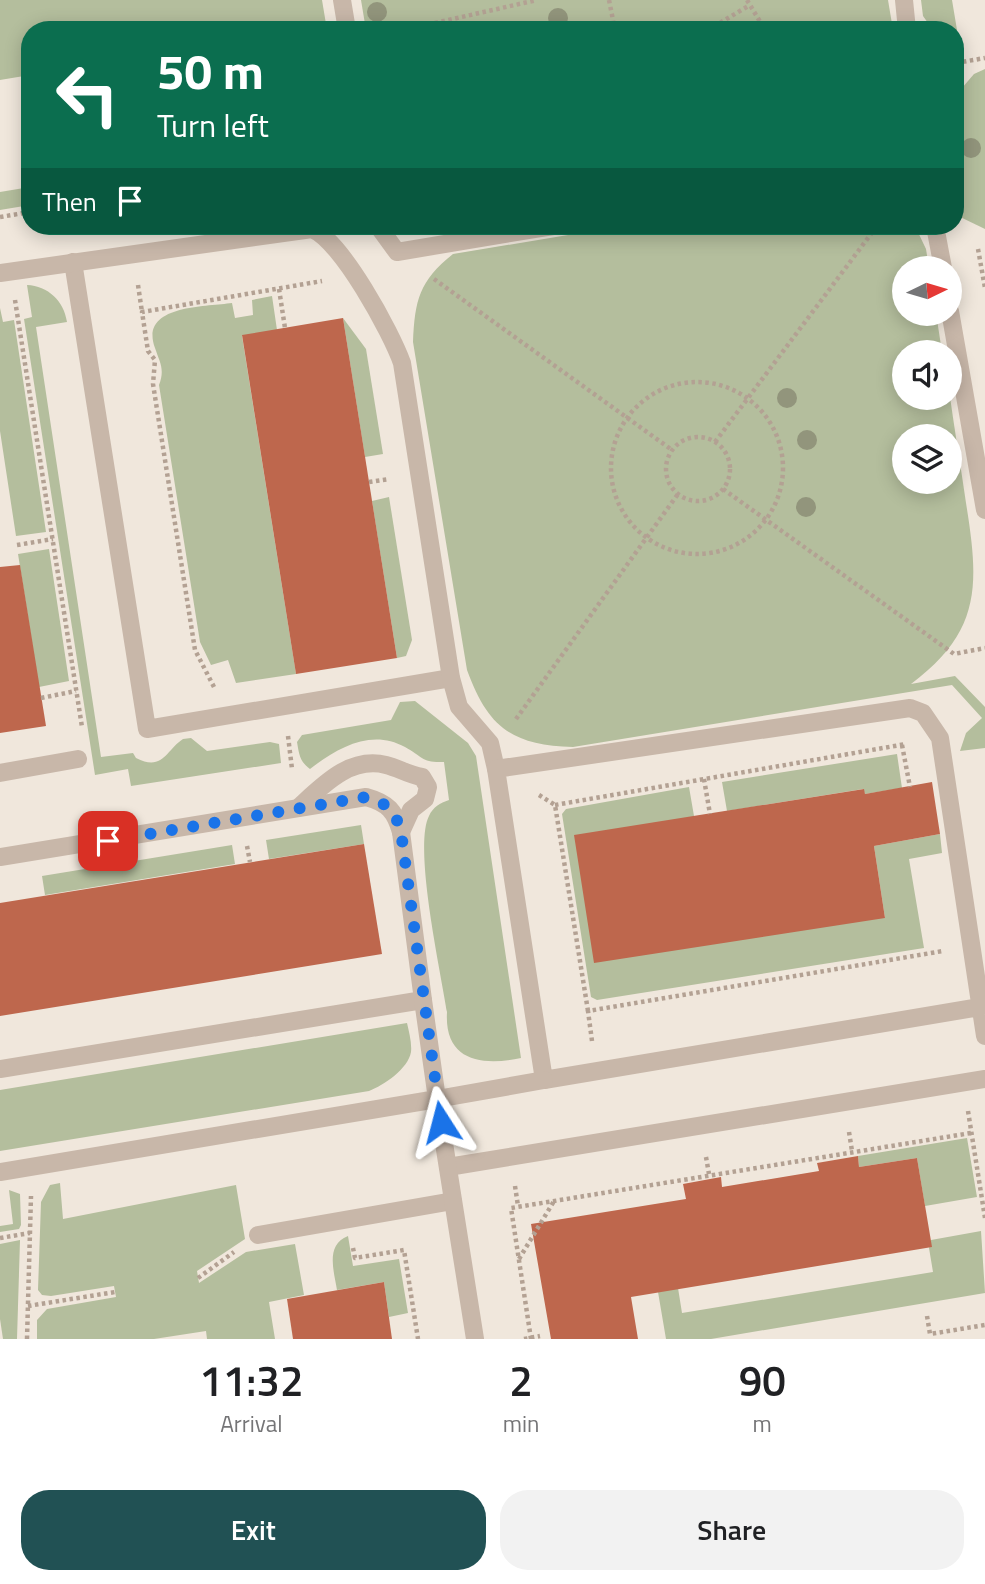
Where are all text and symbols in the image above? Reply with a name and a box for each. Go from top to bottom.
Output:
text: 50 m [157,33,264,108]
icon: left [42,49,133,140]
text: Turn left [157,101,269,149]
text: Then [42,182,97,221]
icon: arrive [111,182,149,220]
north arrow [892,256,962,326]
map controls [892,256,962,494]
button: sound [892,340,962,410]
button: layers [892,424,962,494]
pin [78,811,138,871]
icon: arrive [89,822,127,860]
position arrow [404,1085,478,1159]
text: 11:32 [199,1348,303,1412]
text: 2 [509,1348,533,1412]
text: 90 [739,1348,786,1412]
text: Arrival [220,1406,283,1441]
text: min [503,1406,539,1441]
text: m [753,1406,772,1441]
button: Exit [21,1490,486,1570]
button: Share [500,1490,964,1570]

